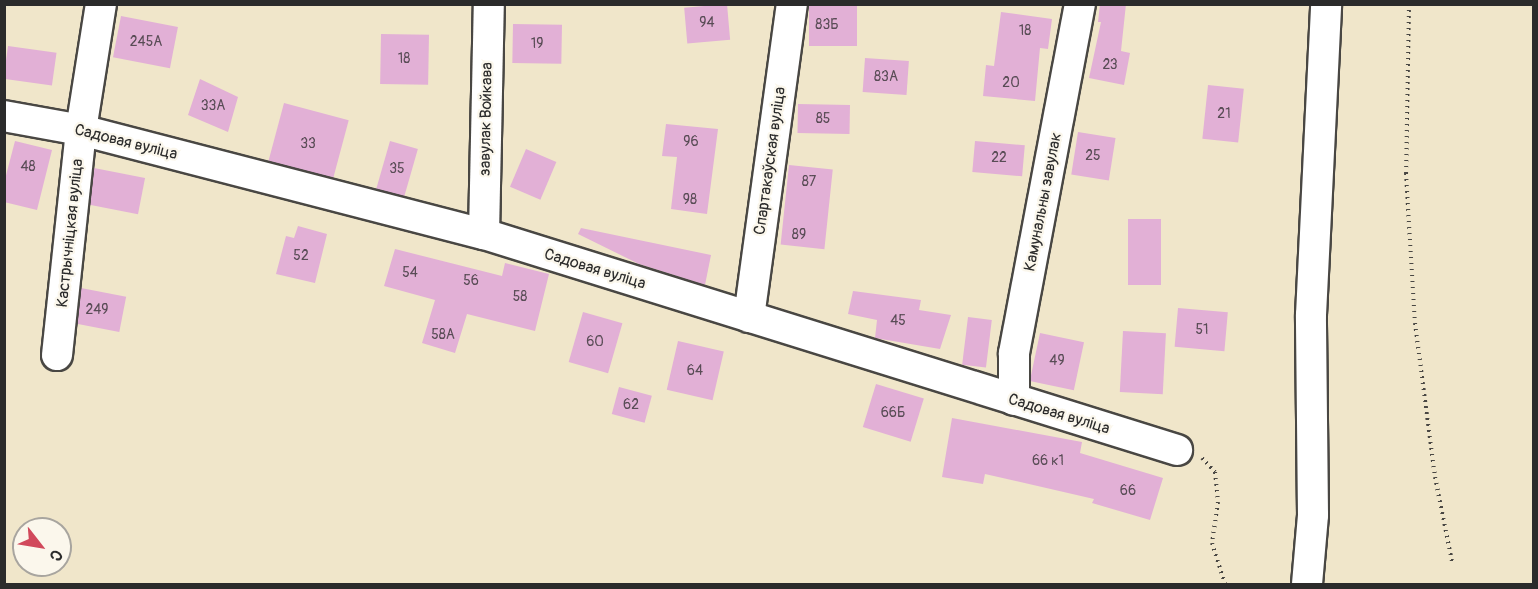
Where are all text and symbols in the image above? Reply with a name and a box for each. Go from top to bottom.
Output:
house number: 94 [699,15,715,31]
house number: 83Б [815,17,839,33]
house number: 18 [1019,23,1031,39]
house number: 245А [130,34,162,50]
house number: 19 [531,36,543,52]
house number: 18 [398,51,410,67]
house number: 23 [1102,57,1118,73]
street label: завулак Войкава [475,62,497,176]
house number: 83А [874,69,898,85]
house number: 20 [1002,75,1020,91]
street label: Спартакаўская вуліца [750,86,790,236]
house number: 33А [201,98,225,114]
house number: 21 [1217,106,1231,122]
house number: 85 [816,111,830,127]
street label: Садовая вуліца [73,120,179,164]
street label: Камунальны завулак [1020,131,1066,273]
house number: 96 [683,134,699,150]
house number: 33 [300,136,316,152]
house number: 25 [1085,148,1101,164]
house number: 22 [991,150,1007,166]
street label: Кастрычніцкая вуліца [53,158,87,308]
house number: 48 [20,159,36,175]
house number: 35 [389,161,405,177]
house number: 87 [802,174,816,190]
house number: 98 [683,192,697,208]
house number: 89 [792,227,806,243]
street label: Садовая вуліца [542,244,648,294]
house number: 52 [293,248,309,264]
house number: 54 [402,265,418,281]
house number: 56 [463,273,479,289]
house number: 58 [513,289,527,305]
house number: 249 [85,302,109,318]
house number: 45 [890,313,906,329]
house number: 51 [1195,322,1209,338]
house number: 58А [431,327,455,343]
house number: 60 [586,334,604,350]
house number: 49 [1049,353,1065,369]
house number: 64 [687,363,703,379]
street label: Садовая вуліца [1006,389,1112,439]
house number: 62 [623,397,639,413]
house number: 66Б [881,405,905,421]
house number: 66 к1 [1032,453,1064,469]
house number: 66 [1120,483,1136,499]
north arrow [12,517,72,577]
text: С [45,546,67,565]

